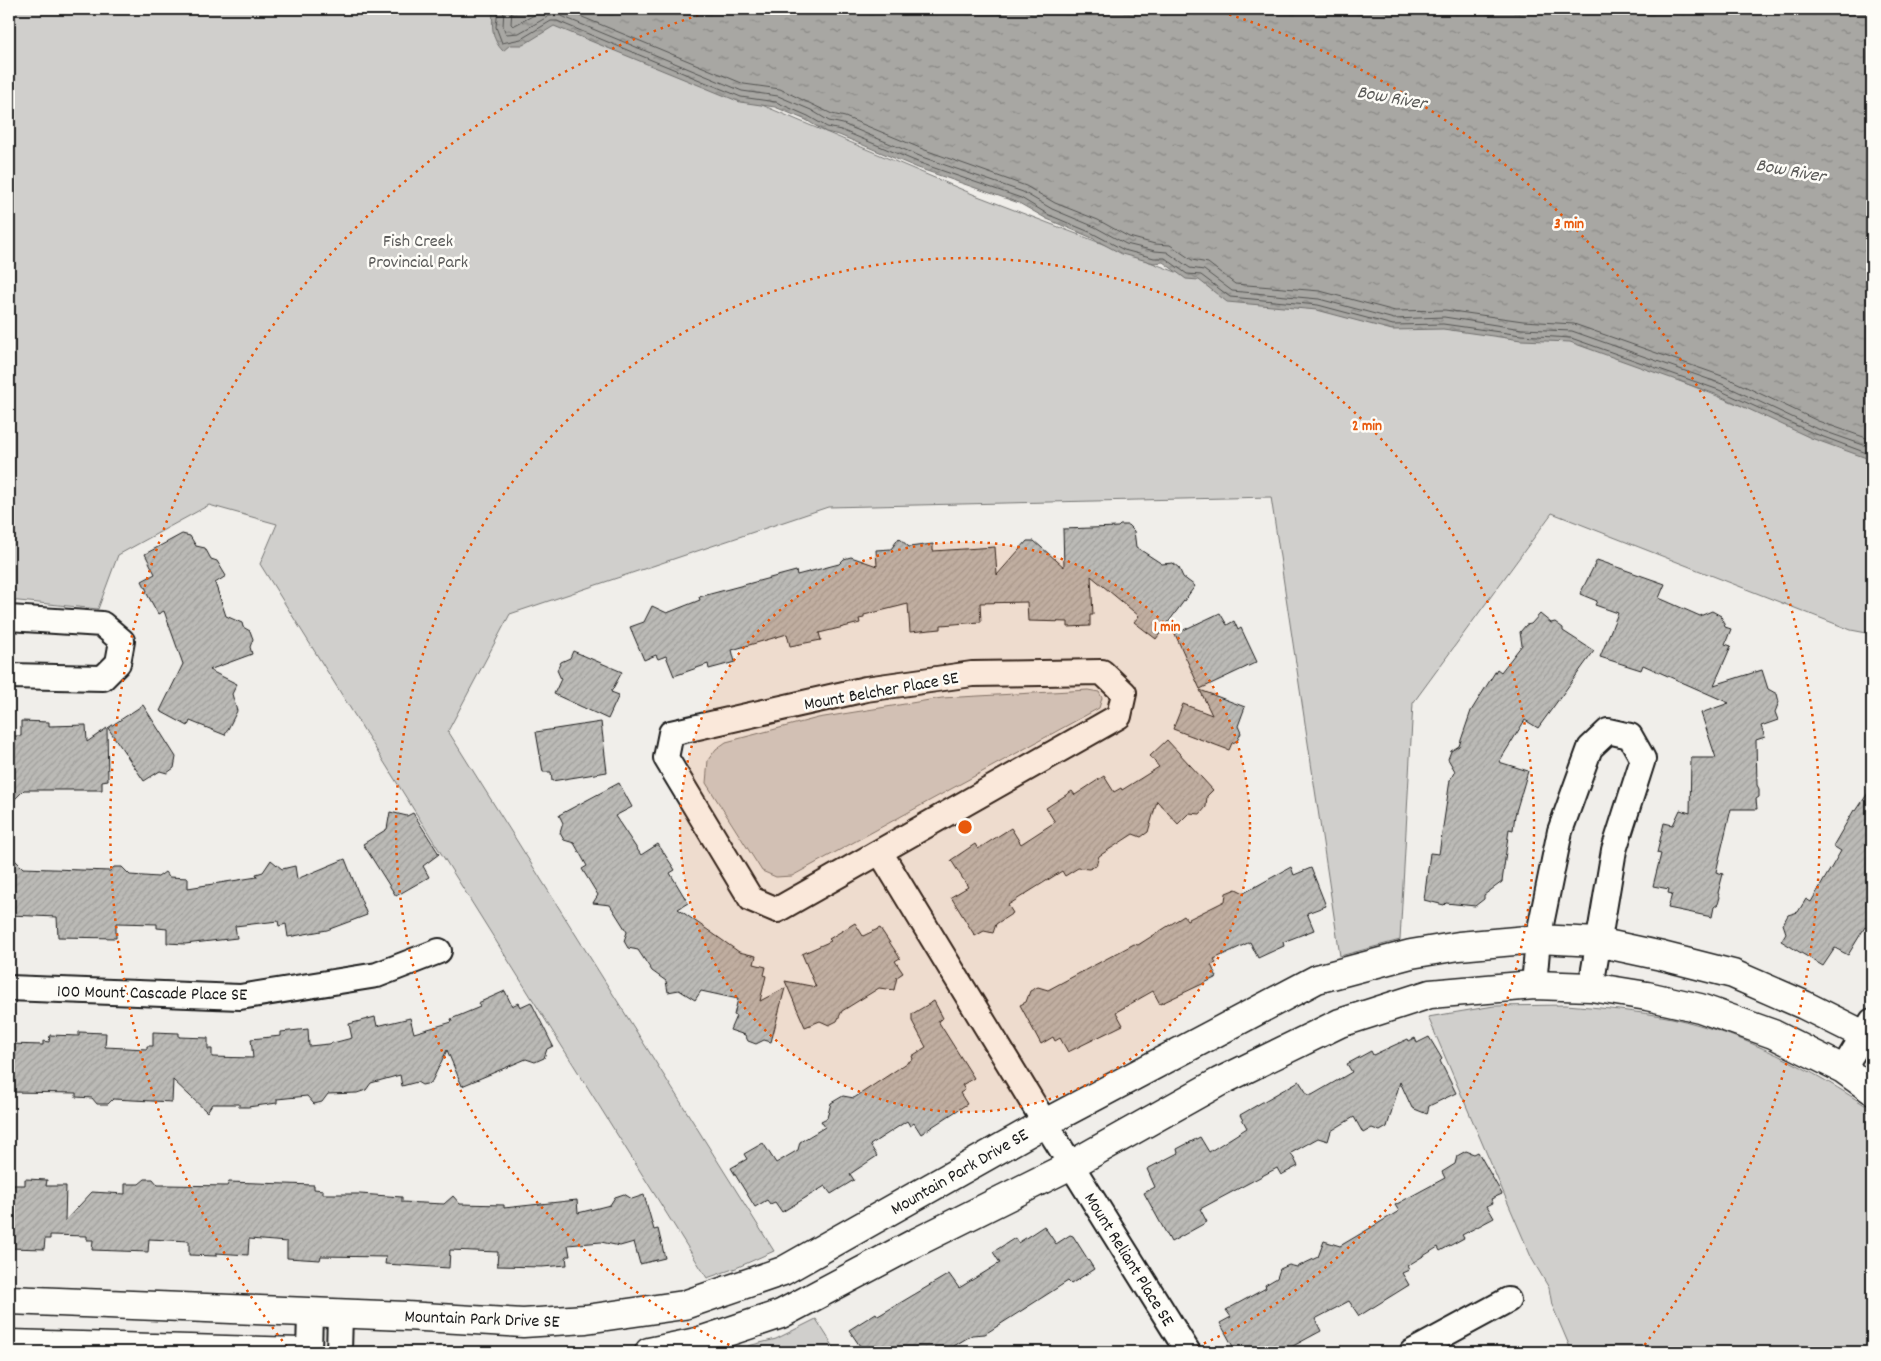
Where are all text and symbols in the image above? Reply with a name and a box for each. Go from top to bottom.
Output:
water label: Bow River [1355,80,1430,119]
water label: Bow River [1754,153,1829,192]
text: 3 min [1554,214,1584,236]
park label: Fish Creek Provincial Park [368,230,468,276]
text: 2 min [1352,416,1382,438]
text: 1 min [1154,617,1180,639]
street label: Mount Belcher Place SE [802,667,961,718]
centre of rings [956,818,974,836]
street label: 100 Mount Cascade Place SE [57,980,247,1009]
street label: Mountain Park Drive SE [887,1124,1034,1223]
street label: Mount Reliant Place SE [1077,1189,1179,1332]
street label: Mountain Park Drive SE [404,1305,560,1336]

